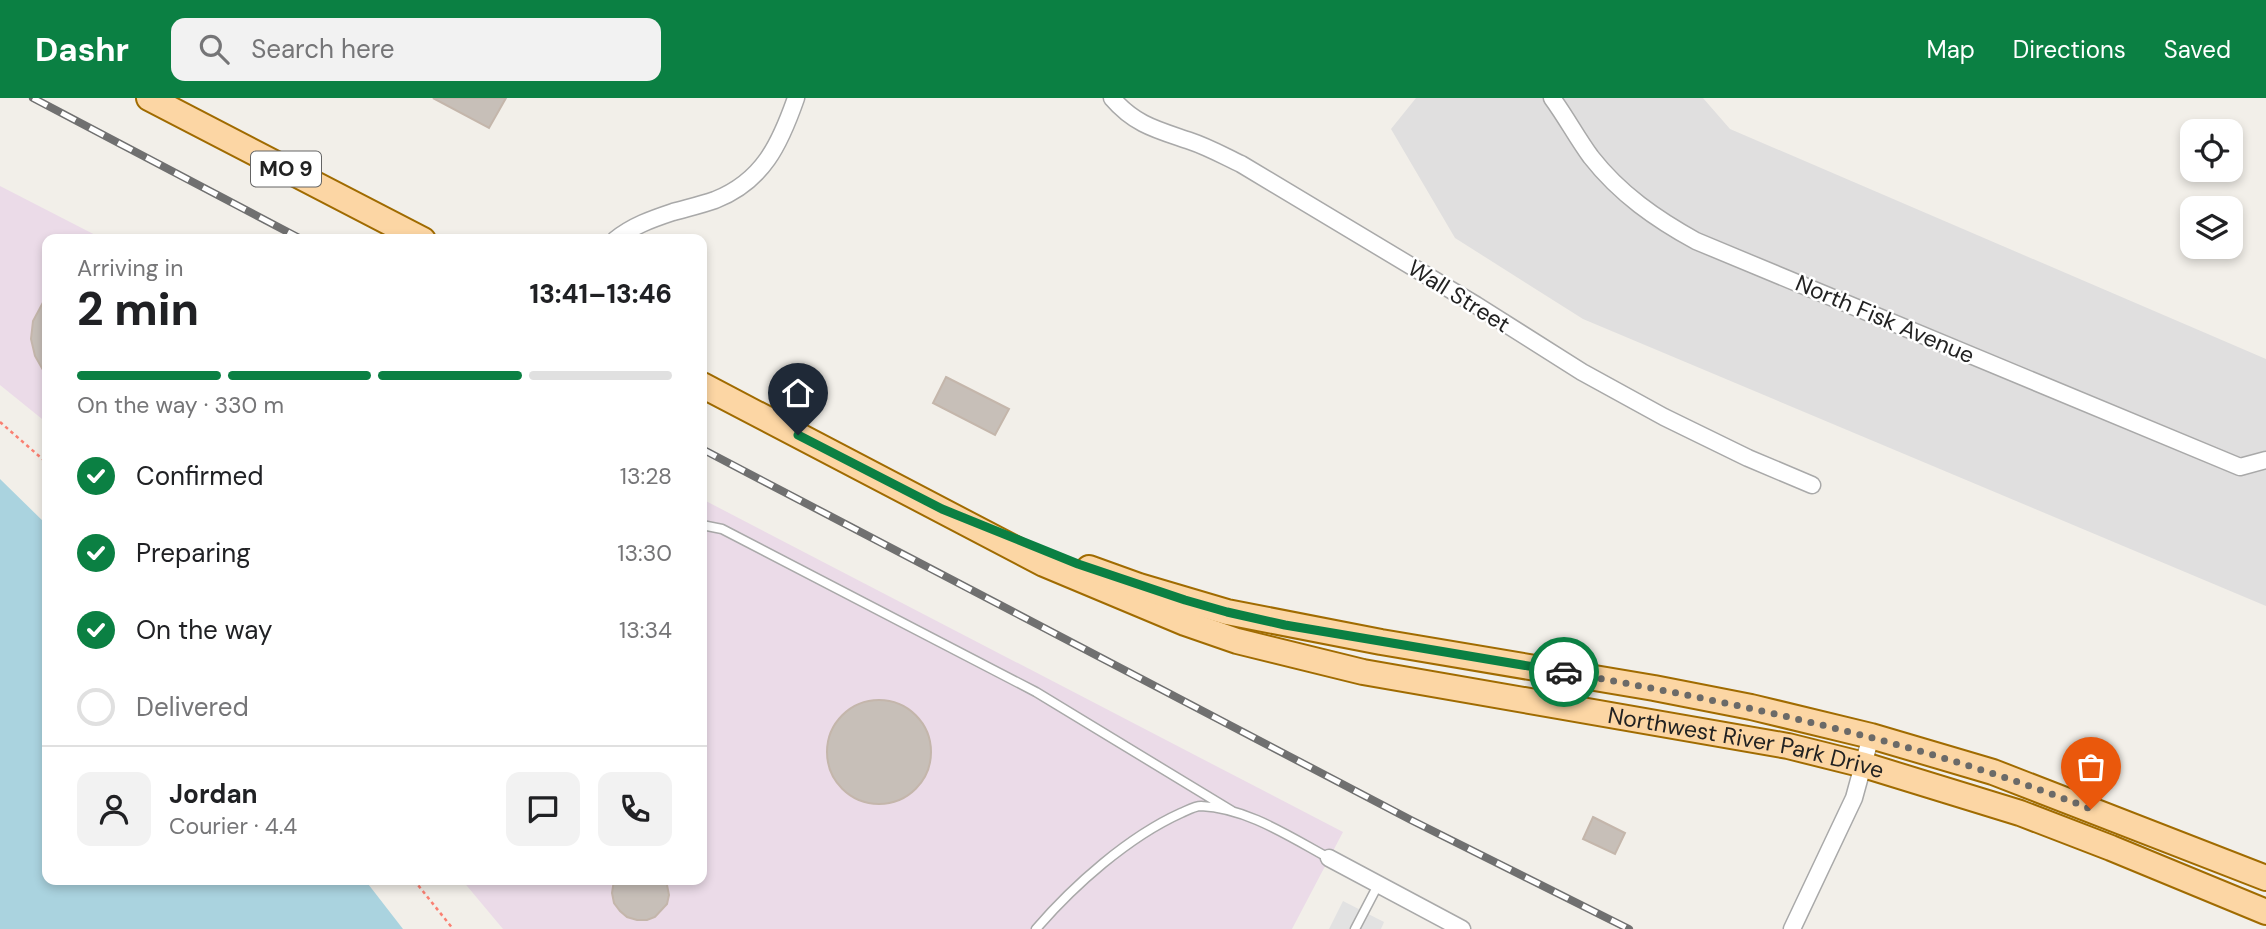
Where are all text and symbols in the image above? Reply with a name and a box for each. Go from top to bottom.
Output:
search box [171,18,661,81]
text: Dashr [35,28,129,71]
icon: search [195,30,233,68]
text: Search here [251,32,395,66]
text: Map [1927,34,1975,65]
text: Directions [2013,34,2126,65]
text: Saved [2164,34,2231,65]
map controls [2180,119,2243,259]
button: locate [2180,119,2243,182]
road number: MO 9 [251,152,321,186]
button: layers [2180,196,2243,259]
text: Arriving in [77,253,183,283]
street label: Wall Street [1402,253,1516,339]
street label: North Fisk Avenue [1791,268,1979,370]
text: 13:41–13:46 [530,277,672,311]
text: 2 min [77,279,199,339]
pin [768,363,828,435]
icon: home [779,374,817,412]
text: On the way · 330 m [77,390,284,420]
icon: check [77,457,115,495]
text: Confirmed [136,459,263,493]
text: 13:28 [620,461,672,491]
icon: check [77,534,115,572]
text: Preparing [136,536,251,570]
text: 13:30 [617,538,672,568]
icon: check [77,611,115,649]
text: On the way [136,613,272,647]
text: 13:34 [619,615,672,645]
courier [1529,637,1599,707]
icon: car [1545,653,1583,691]
text: Delivered [136,690,249,724]
street label: Northwest River Park Drive [1605,700,1888,785]
pin [2061,737,2121,809]
icon: bag [2072,748,2110,786]
button: person [77,772,151,846]
button: chat [506,772,580,846]
button: phone [598,772,672,846]
text: Jordan [169,777,258,811]
text: Courier · 4.4 [169,811,297,841]

